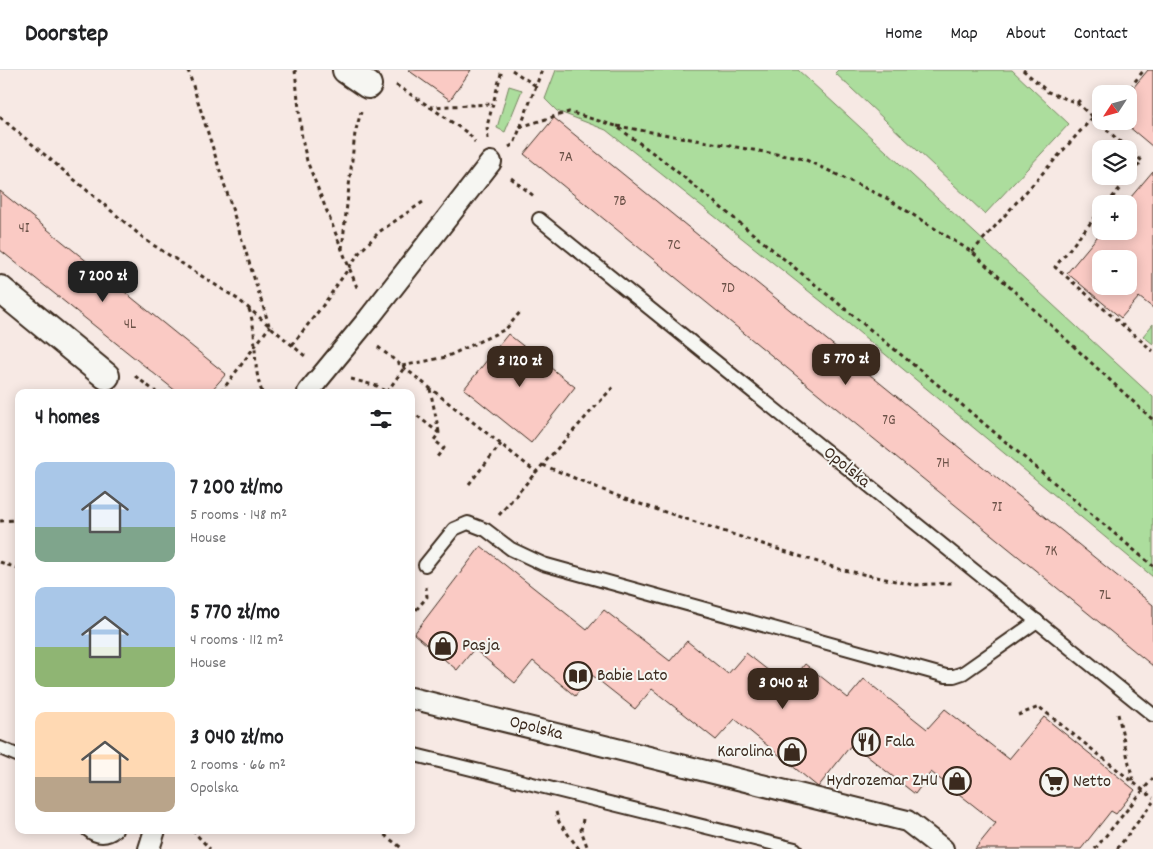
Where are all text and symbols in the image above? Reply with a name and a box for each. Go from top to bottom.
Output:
text: Doorstep [25,18,108,52]
text: Home [885,22,922,47]
text: Map [950,22,978,47]
text: About [1006,22,1046,47]
text: Contact [1074,22,1128,47]
north arrow [1092,85,1138,130]
map controls [1092,85,1137,295]
button: layers [1092,140,1137,185]
house number: 7A [559,147,573,169]
house number: 7B [614,191,626,213]
button: + [1092,195,1137,240]
house number: 4I [19,218,30,240]
house number: 7C [667,235,681,257]
button: − [1092,250,1137,295]
pin: 7 200 zł [51,260,155,303]
text: 7 200 zł [79,265,127,288]
house number: 7D [721,278,735,300]
house number: 4L [124,314,136,336]
pin: 5 770 zł [794,344,898,386]
pin: 3 120 zł [468,346,572,388]
text: 5 770 zł [823,348,869,371]
text: 3 120 zł [498,350,542,373]
text: 4 homes [35,404,100,434]
icon: filters [367,405,395,433]
house number: 7G [882,410,896,432]
street label: Opolska [817,441,875,495]
house number: 7H [936,453,950,475]
text: 7 200 zł/mo [190,474,283,504]
icon: home [75,482,135,542]
house number: 7I [992,497,1003,519]
text: 5 rooms · 148 m² [190,504,287,527]
text: House [190,527,226,550]
house number: 7K [1045,541,1057,563]
house number: 7L [1099,585,1111,607]
text: 5 770 zł/mo [190,599,280,629]
icon: home [75,607,135,667]
text: 4 rooms · 112 m² [190,629,284,652]
shop icon: Pasja [428,631,458,661]
place label: Pasja [462,634,500,659]
text: House [190,652,226,675]
library icon: Babie Lato [563,661,593,691]
place label: Babie Lato [597,664,668,689]
pin: 3 040 zł [731,668,835,710]
text: 3 040 zł [759,672,807,695]
street label: Opolska [507,710,566,748]
text: 3 040 zł/mo [190,724,284,754]
restaurant icon: Fala [851,727,881,757]
place label: Fala [885,730,915,755]
icon: home [75,732,135,792]
shop icon: Karolina [777,737,807,767]
place label: Karolina [717,740,774,765]
text: 2 rooms · 66 m² [190,754,286,777]
shop icon: Hydrozemar ZHU [942,766,972,796]
supermarket icon: Netto [1039,767,1069,797]
place label: Hydrozemar ZHU [826,769,938,794]
place label: Netto [1073,770,1111,795]
text: Opolska [190,777,238,800]

